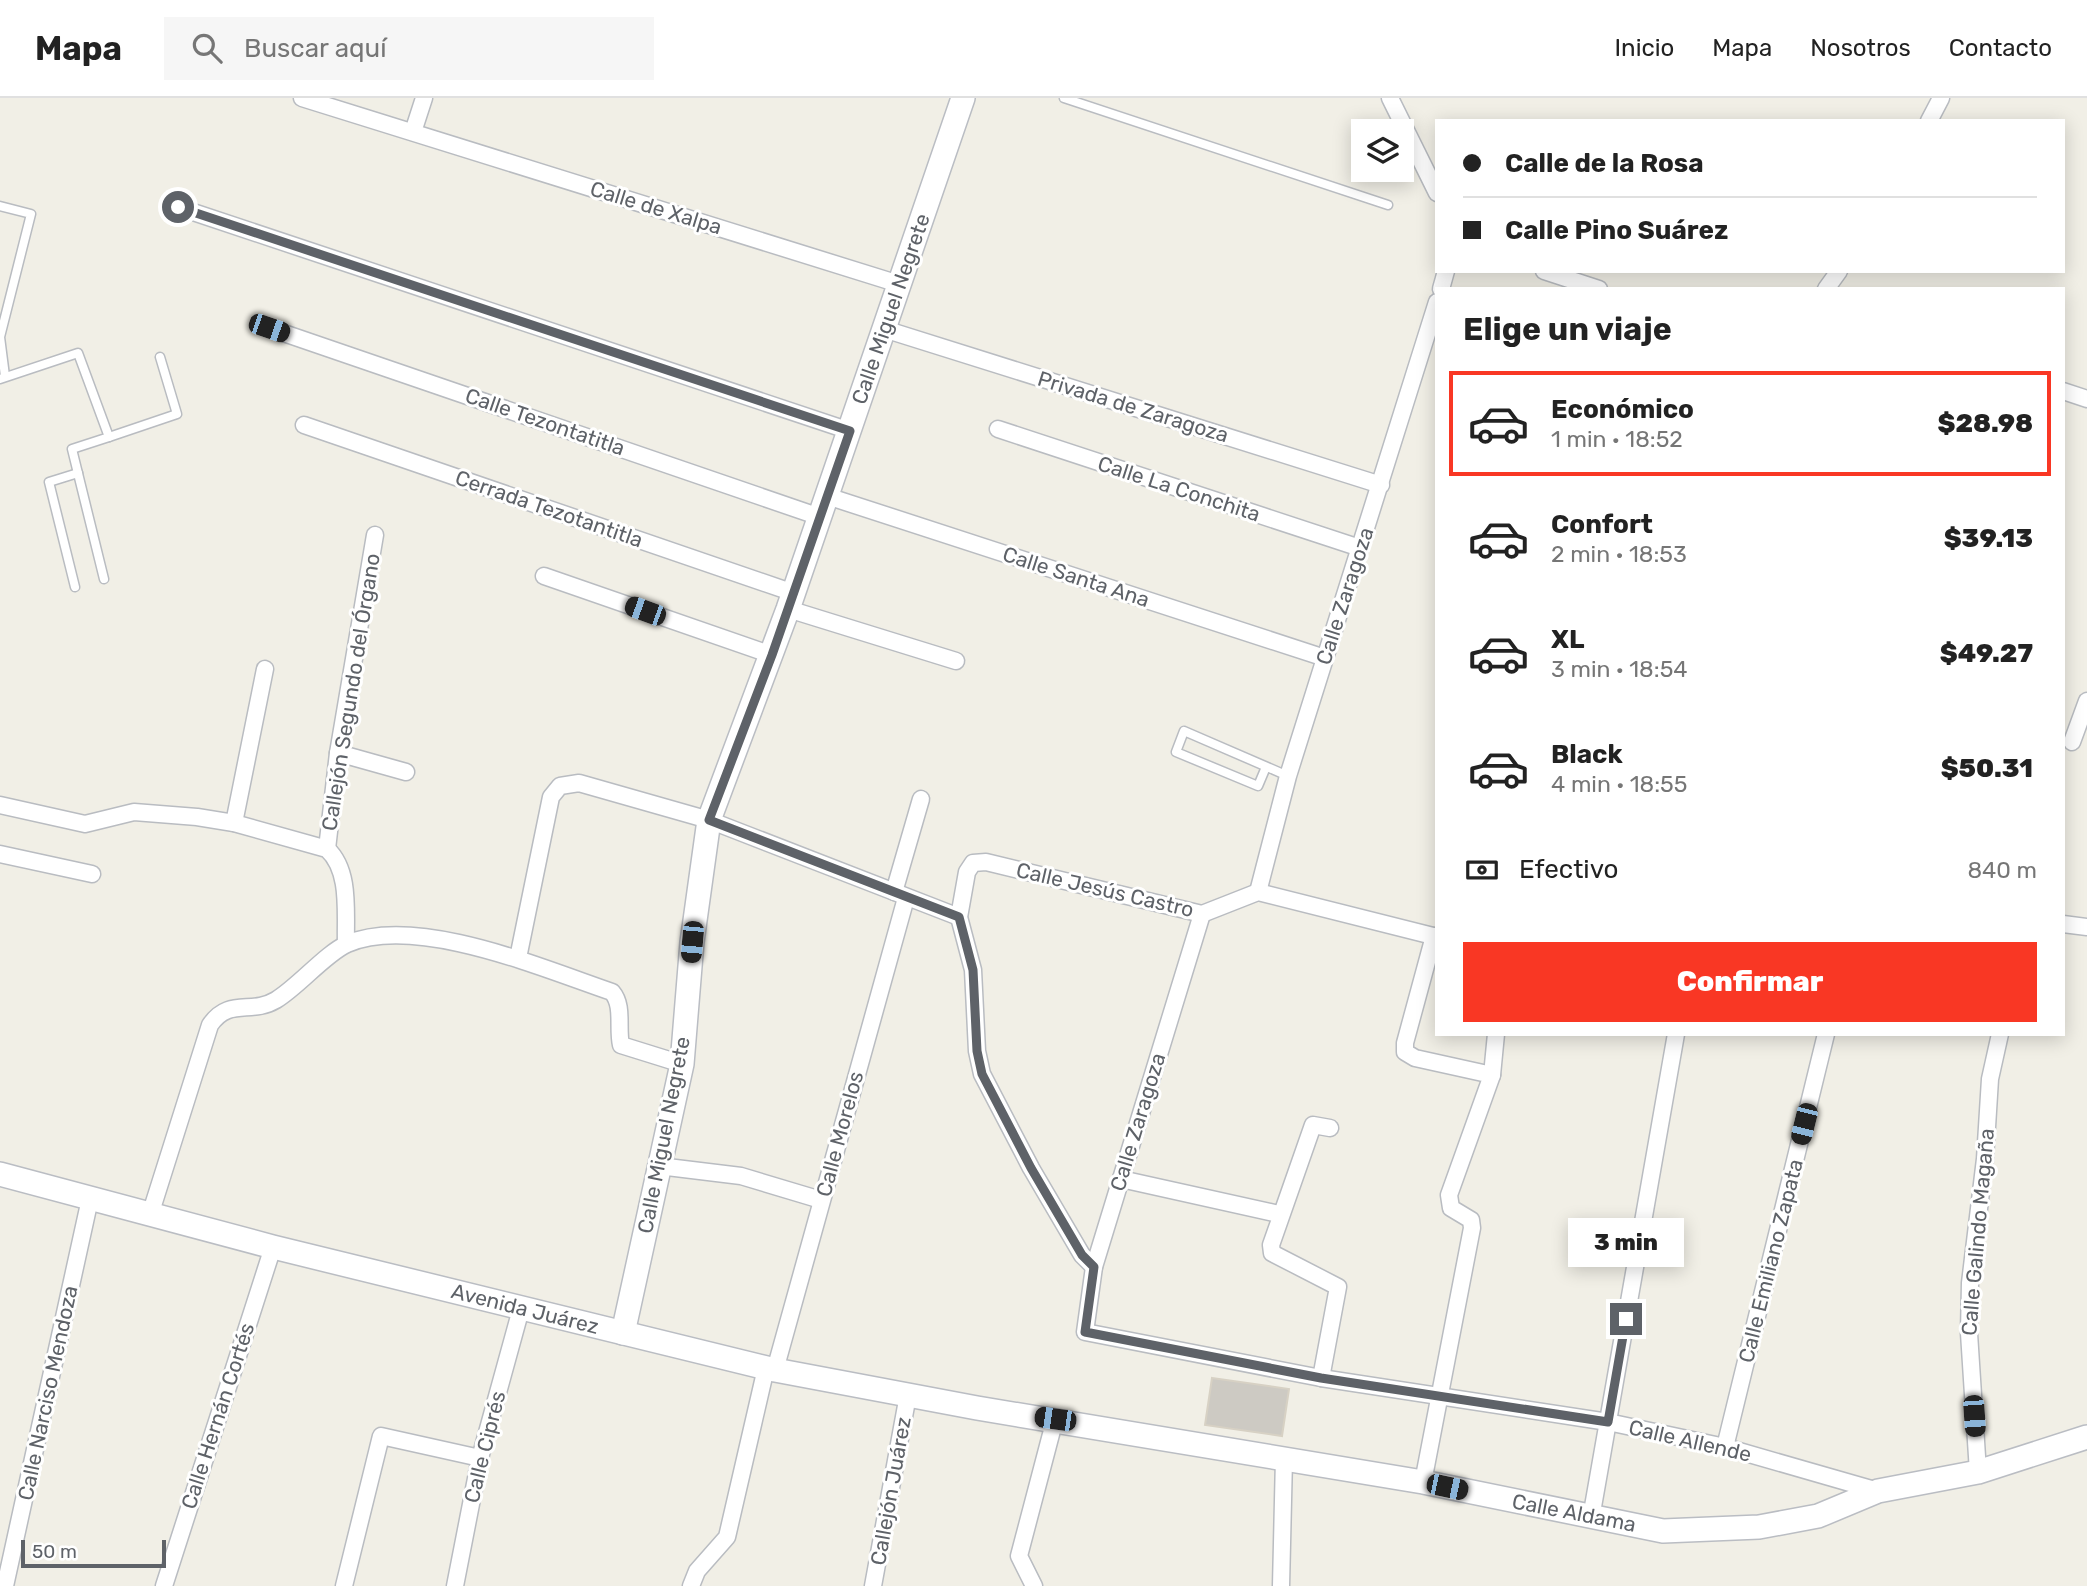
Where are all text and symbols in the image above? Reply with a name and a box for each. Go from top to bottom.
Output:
search box [164,17,654,80]
text: Mapa [35,29,122,68]
icon: search [188,29,226,67]
text: Buscar aquí [244,33,387,64]
text: Inicio [1615,34,1674,62]
text: Mapa [1712,34,1772,62]
text: Nosotros [1810,34,1911,62]
text: Contacto [1949,34,2052,62]
map controls [1351,119,1414,182]
button: layers [1351,119,1414,182]
text: Calle de la Rosa [1505,148,1704,179]
street label: Calle de Xalpa [587,176,725,239]
route start [162,191,194,223]
street label: Calle Miguel Negrete [846,210,935,407]
text: Calle Pino Suárez [1505,215,1728,246]
text: Elige un viaje [1463,310,1672,348]
car [246,311,293,345]
street label: Privada de Zaragoza [1035,366,1232,447]
street label: Calle Tezontatitla [462,383,628,461]
icon: car [1467,392,1530,455]
text: Económico [1551,394,1694,425]
text: $28.98 [1937,408,2033,439]
text: 1 min · 18:52 [1551,425,1683,453]
street label: Calle La Conchita [1095,450,1264,527]
street label: Cerrada Tezotantitla [452,465,646,552]
icon: car [1467,507,1530,570]
text: Confort [1551,509,1653,540]
text: $39.13 [1944,523,2033,554]
street label: Calle Zaragoza [1311,524,1379,668]
text: 2 min · 18:53 [1551,540,1687,568]
street label: Calle Santa Ana [1000,541,1153,612]
street label: Callejón Segundo del Órgano [316,551,385,832]
car [622,594,669,628]
icon: car [1467,622,1530,685]
text: XL [1551,624,1584,655]
text: $49.27 [1940,638,2033,669]
text: 3 min · 18:54 [1551,655,1688,683]
icon: car [1467,737,1530,800]
text: Black [1551,739,1623,770]
text: $50.31 [1941,753,2033,784]
text: 4 min · 18:55 [1551,770,1687,798]
icon: cash [1463,851,1501,889]
text: Efectivo [1519,854,1618,885]
text: 840 m [1967,856,2037,884]
street label: Calle Jesús Castro [1014,857,1196,922]
car [680,920,705,964]
button: Confirmar [1463,942,2037,1022]
street label: Calle Miguel Negrete [632,1034,695,1235]
street label: Calle Zaragoza [1105,1050,1170,1194]
street label: Calle Morelos [811,1068,868,1199]
car [1789,1101,1820,1147]
street label: Calle Galindo Magaña [1956,1127,1999,1337]
street label: Calle Emiliano Zapata [1733,1157,1808,1365]
callout: 3 min [1568,1218,1684,1266]
text: 3 min [1594,1228,1658,1256]
street label: Avenida Juárez [449,1278,601,1339]
street label: Calle Narciso Mendoza [13,1283,83,1503]
route end [1610,1303,1642,1335]
street label: Calle Hernán Cortés [176,1320,259,1512]
street label: Calle Ciprés [459,1388,510,1505]
car [1963,1394,1986,1438]
car [1033,1406,1078,1432]
street label: Calle Allende [1626,1414,1754,1467]
street label: Callejón Juárez [865,1415,916,1567]
car [1425,1472,1470,1502]
street label: Calle Aldama [1510,1488,1638,1537]
scale bar [21,1537,166,1569]
text: 50 m [32,1540,77,1563]

